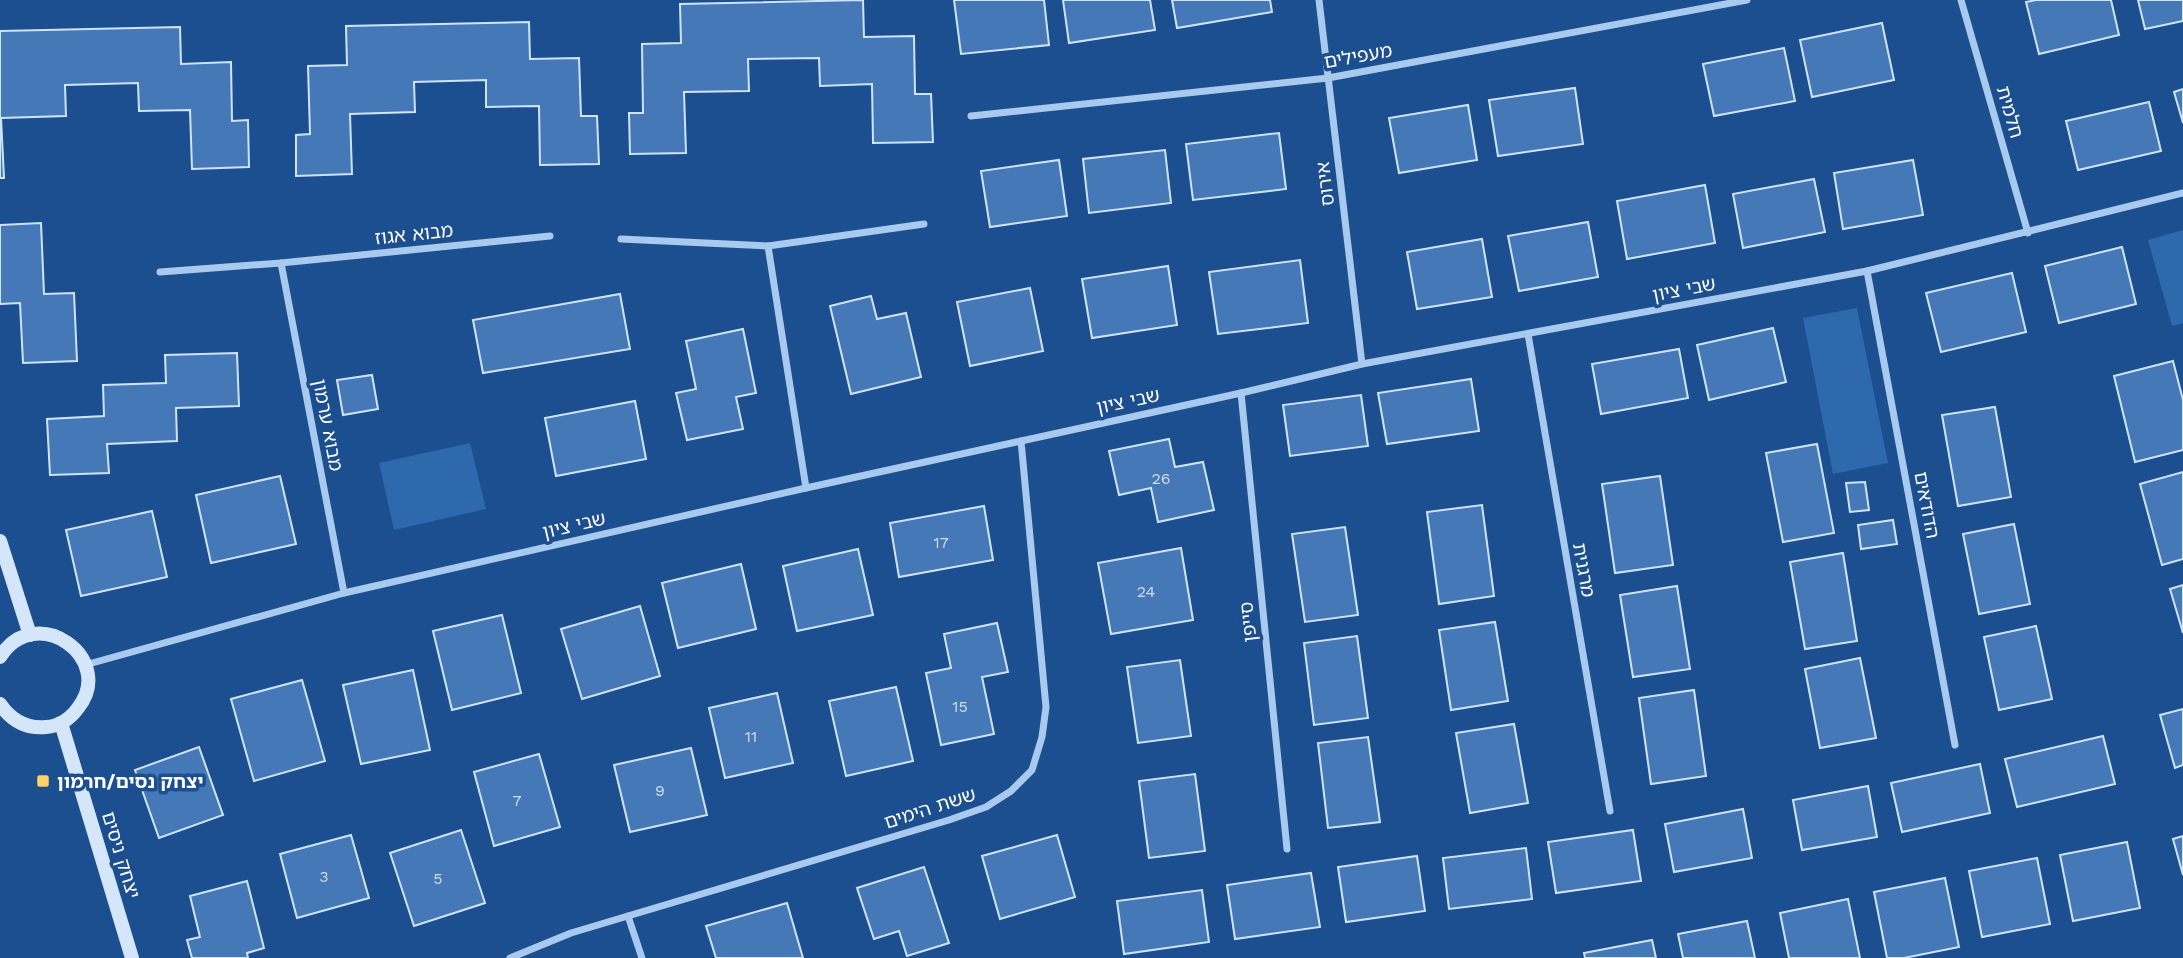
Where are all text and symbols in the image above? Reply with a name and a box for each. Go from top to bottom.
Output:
street label: מעפילים [1322,39,1394,73]
street label: חלמית [1992,83,2028,141]
street label: אירוס [1311,160,1339,208]
street label: מבוא אגוז [374,218,454,250]
street label: שבי ציון [1650,272,1718,306]
street label: מבוא ערמון [308,377,348,473]
street label: שבי ציון [1094,383,1162,419]
house number: 26 [1151,469,1171,488]
street label: הדודאים [1909,469,1945,541]
street label: שבי ציון [540,507,608,543]
house number: 17 [933,533,949,552]
street label: מרגנית [1568,541,1600,599]
house number: 24 [1137,582,1156,601]
street label: סייפן [1234,601,1262,643]
house number: 15 [952,697,968,716]
house number: 11 [745,727,757,746]
place label: יצחק נסים/חרמון [57,770,204,793]
marker: יצחק נסים/חרמון [35,773,51,789]
house number: 9 [655,781,665,800]
street label: ששת הימים [881,782,979,834]
house number: 7 [513,791,522,810]
street label: יצחק ניסים [97,809,145,901]
house number: 3 [319,867,329,886]
house number: 5 [433,869,443,888]

